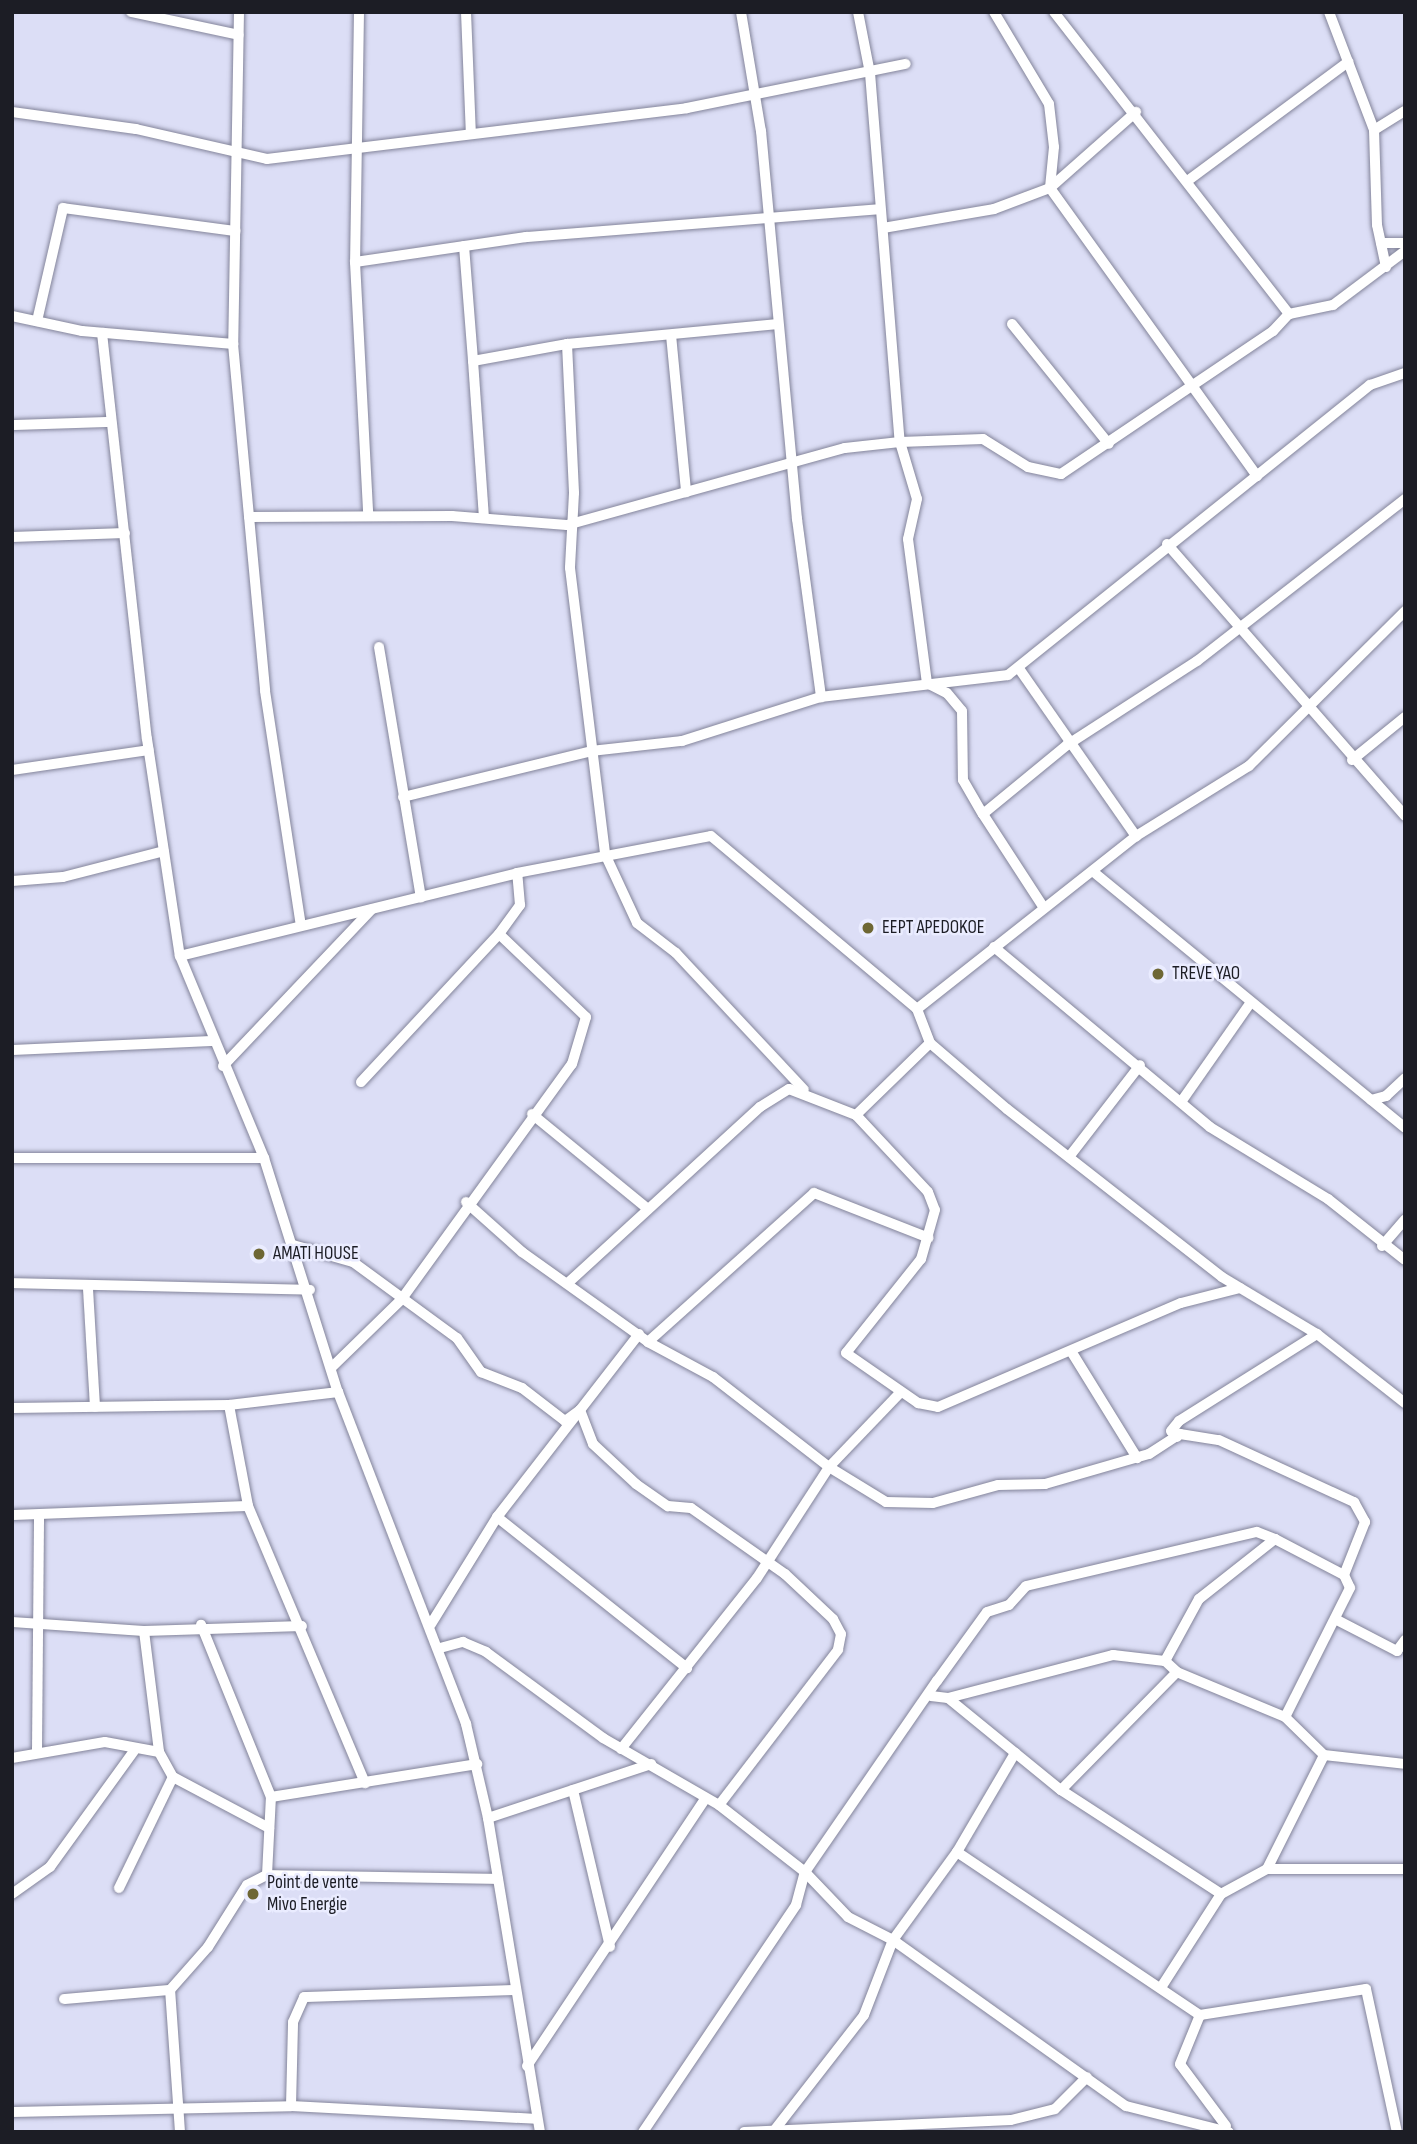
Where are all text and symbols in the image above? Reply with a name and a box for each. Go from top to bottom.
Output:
place label: EEPT APEDOKOE [882,917,985,939]
marker: EEPT APEDOKOE [860,920,876,936]
place label: TREVE YAO [1172,963,1240,985]
marker: TREVE YAO [1150,966,1166,982]
place label: AMATI HOUSE [273,1243,359,1265]
marker: AMATI HOUSE [251,1246,267,1262]
place label: Point de vente Mivo Energie [267,1872,358,1916]
marker: Point de vente Mivo Energie [245,1886,261,1902]

